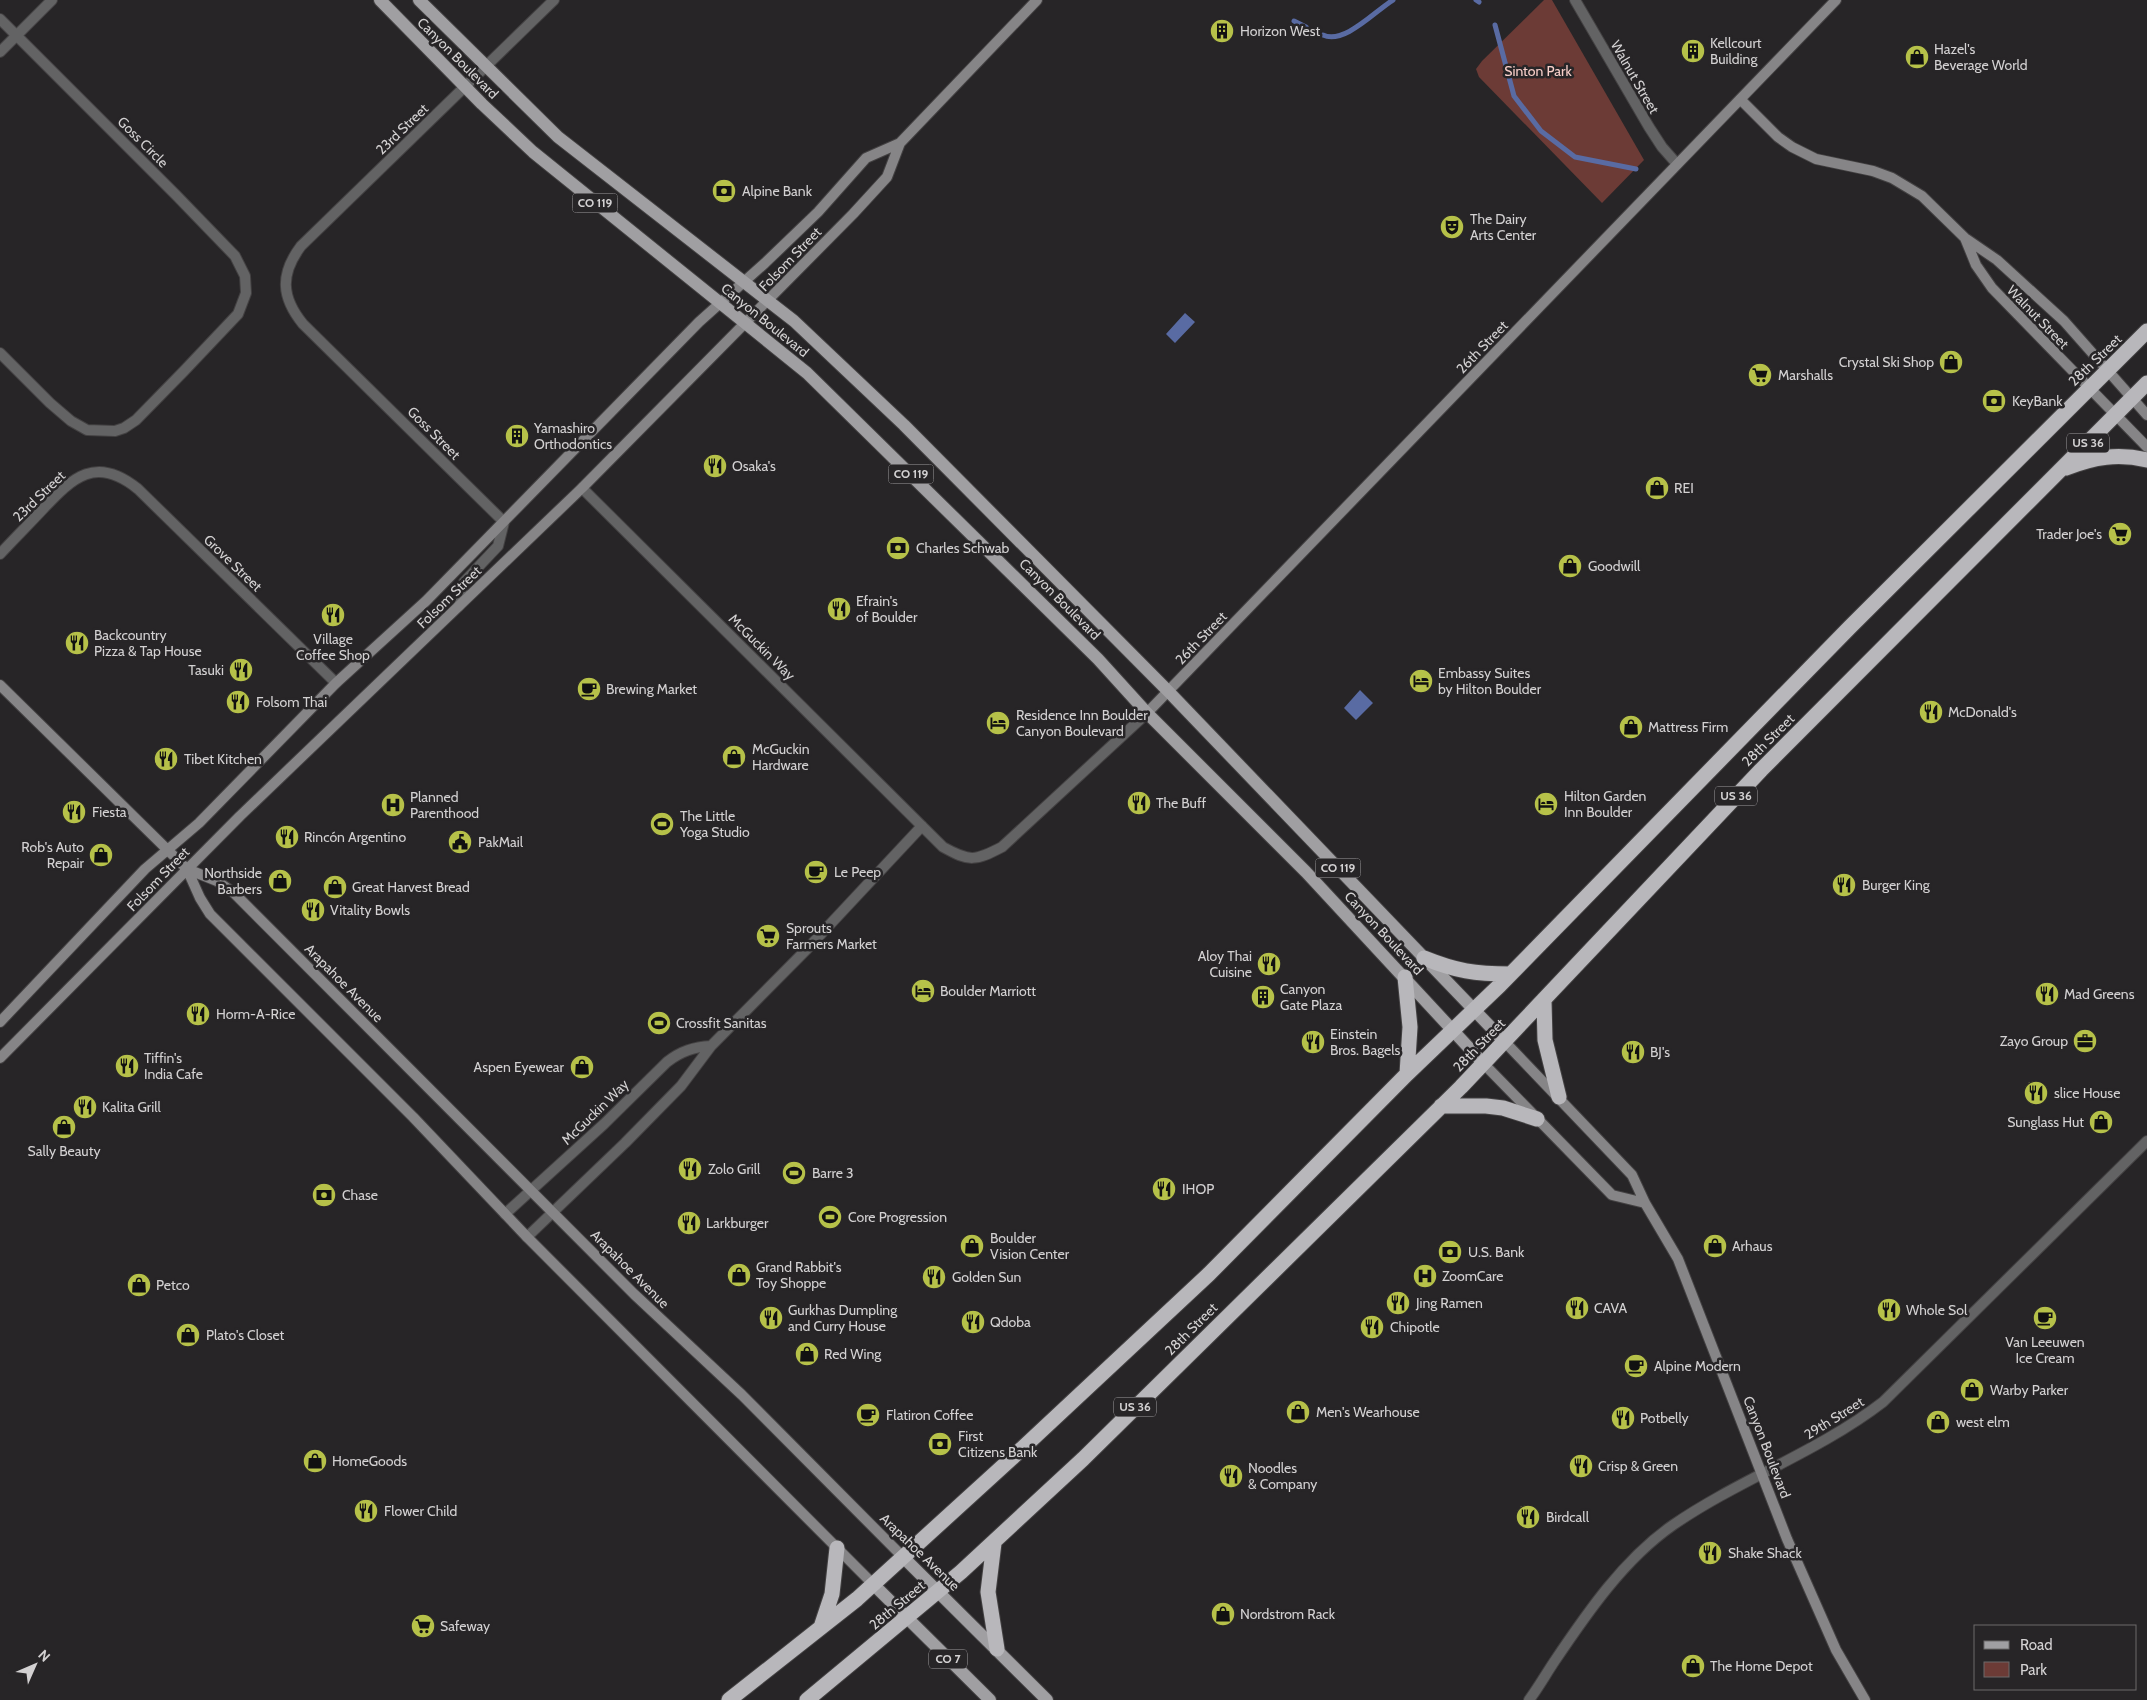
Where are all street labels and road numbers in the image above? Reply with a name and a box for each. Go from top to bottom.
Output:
street label: Canyon Boulevard [414,14,502,102]
street label: Walnut Street [1607,37,1663,117]
street label: 23rd Street [372,99,432,158]
street label: Goss Circle [114,113,172,171]
road number: CO 119 [572,194,618,212]
street label: Folsom Street [755,223,825,295]
street label: Canyon Boulevard [717,279,813,361]
street label: Walnut Street [2003,281,2073,353]
street label: 26th Street [1452,317,1512,377]
street label: 28th Street [2065,330,2126,390]
street label: Goss Street [404,403,465,464]
road number: US 36 [2067,433,2109,452]
road number: CO 119 [888,464,934,484]
street label: 23rd Street [9,466,69,525]
street label: Grove Street [200,531,266,595]
street label: Canyon Boulevard [1016,555,1104,643]
street label: Folsom Street [413,562,485,632]
street label: 26th Street [1171,608,1231,668]
street label: McGuckin Way [725,610,799,684]
street label: 28th Street [1738,710,1798,770]
road number: US 36 [1715,786,1757,806]
street label: Folsom Street [123,843,193,915]
road number: CO 119 [1316,858,1360,878]
street label: Canyon Boulevard [1341,887,1427,979]
street label: Arapahoe Avenue [301,940,387,1026]
street label: 28th Street [1449,1014,1509,1075]
street label: McGuckin Way [558,1075,632,1149]
street label: Arapahoe Avenue [587,1226,673,1312]
street label: 28th Street [1161,1299,1221,1359]
street label: Canyon Boulevard [1739,1393,1795,1501]
street label: 29th Street [1801,1393,1867,1443]
road number: US 36 [1114,1398,1156,1416]
street label: Arapahoe Avenue [876,1509,964,1595]
street label: 28th Street [865,1576,929,1634]
road number: CO 7 [929,1650,967,1668]

